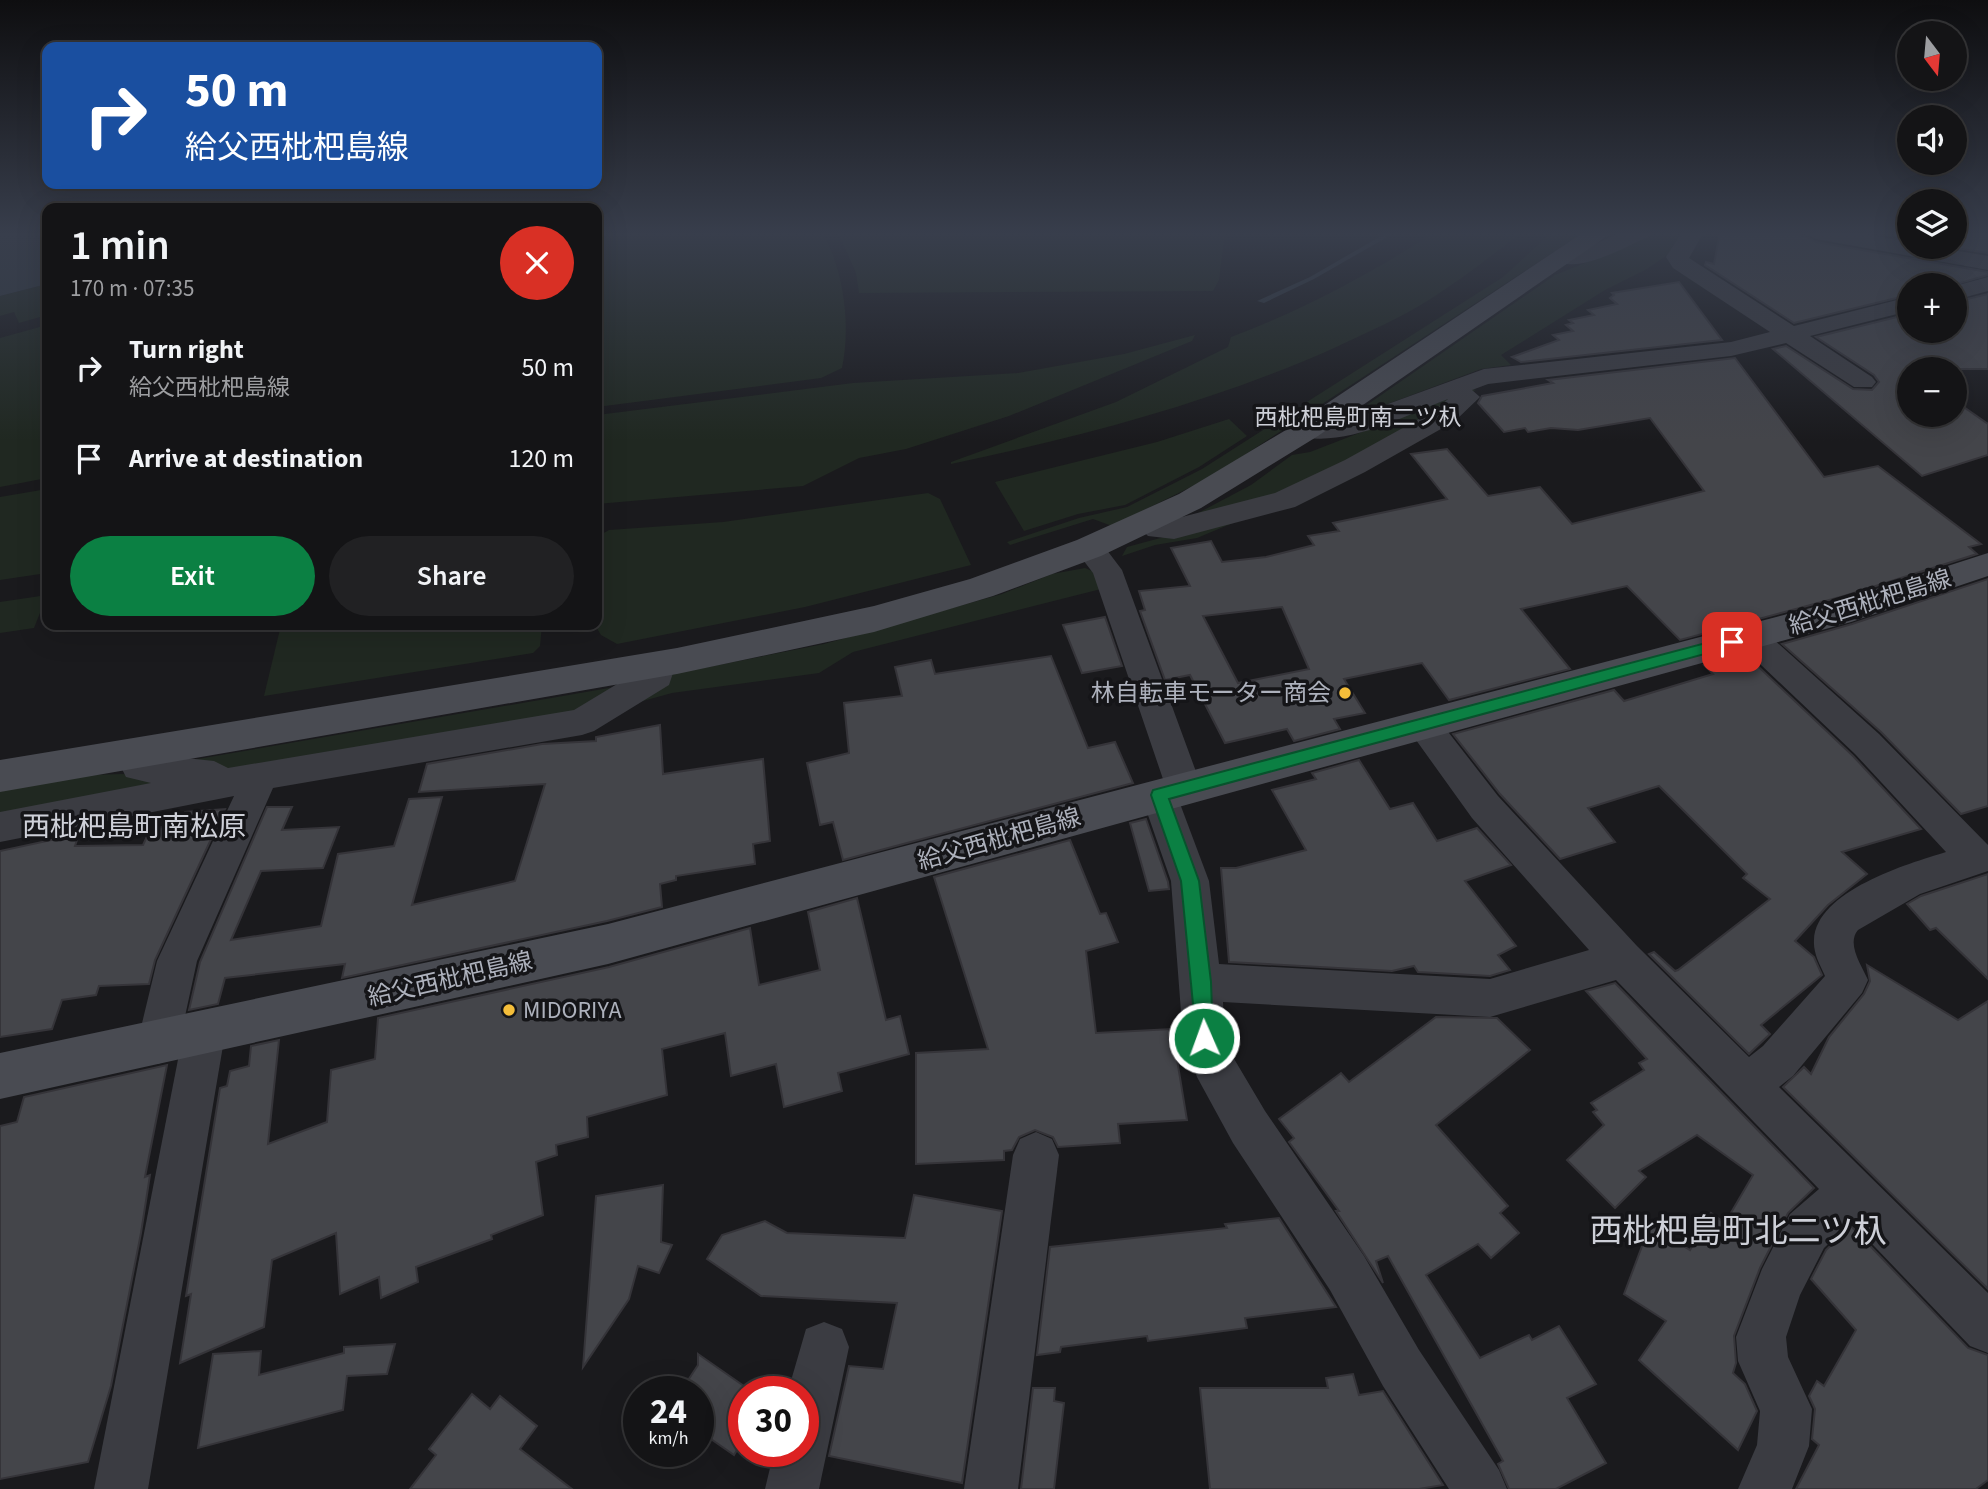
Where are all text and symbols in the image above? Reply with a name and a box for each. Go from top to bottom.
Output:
north arrow [1897,21,1967,91]
map controls [1897,21,1967,427]
text: 50 m [185,56,289,126]
icon: right [70,70,161,161]
button: sound [1897,105,1967,175]
text: 給父西枇杷島線 [185,125,409,171]
button: layers [1897,189,1967,259]
text: 1 min [70,216,170,276]
button: close [500,226,574,300]
text: 170 m · 07:35 [70,272,194,305]
button: + [1897,273,1967,343]
text: Turn right [129,331,244,368]
icon: right [70,349,108,387]
text: 50 m [521,349,574,386]
button: − [1897,357,1967,427]
text: 給父西枇杷島線 [129,371,290,404]
district label: 西枇杷島町南二ツ杁 [1255,401,1462,434]
icon: arrive [70,440,108,478]
text: Arrive at destination [129,440,363,477]
text: 120 m [508,440,574,477]
button: Exit [70,536,315,616]
button: Share [329,536,574,616]
street label: 給父西枇杷島線 [1785,561,1956,644]
pin [1702,612,1762,672]
icon: arrive [1713,623,1751,661]
place label: 林自転車モーター商会 [1091,676,1331,711]
marker: 林自転車モーター商会 [1337,685,1353,701]
street label: 給父西枇杷島線 [914,800,1085,879]
district label: 西枇杷島町南松原 [22,807,246,847]
street label: 給父西枇杷島線 [364,944,536,1015]
place label: MIDORIYA [523,993,622,1028]
position arrow [1167,1001,1241,1075]
marker: MIDORIYA [501,1002,517,1018]
district label: 西枇杷島町北二ツ杁 [1590,1208,1887,1255]
speed limit sign: 30 [728,1376,819,1467]
text: 24 [650,1387,687,1437]
text: km/h [649,1426,688,1451]

